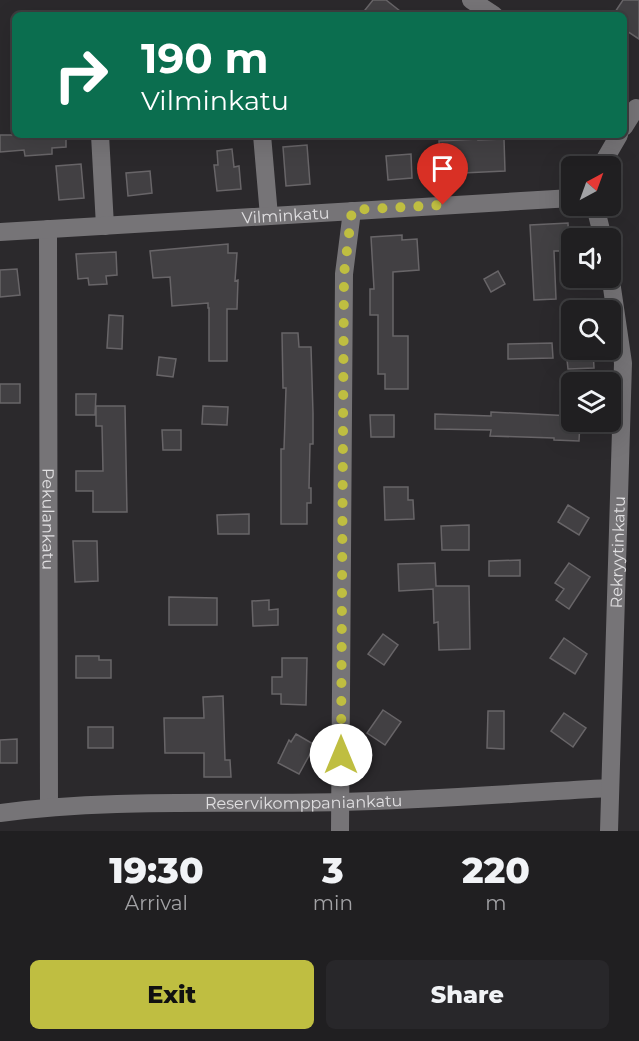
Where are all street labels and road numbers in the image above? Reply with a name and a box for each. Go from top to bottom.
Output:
street label: Vilminkatu [241,203,330,227]
street label: Pekulankatu [39,468,58,570]
street label: Rekryytinkatu [606,496,629,608]
street label: Reservikomppaniankatu [205,790,403,812]

